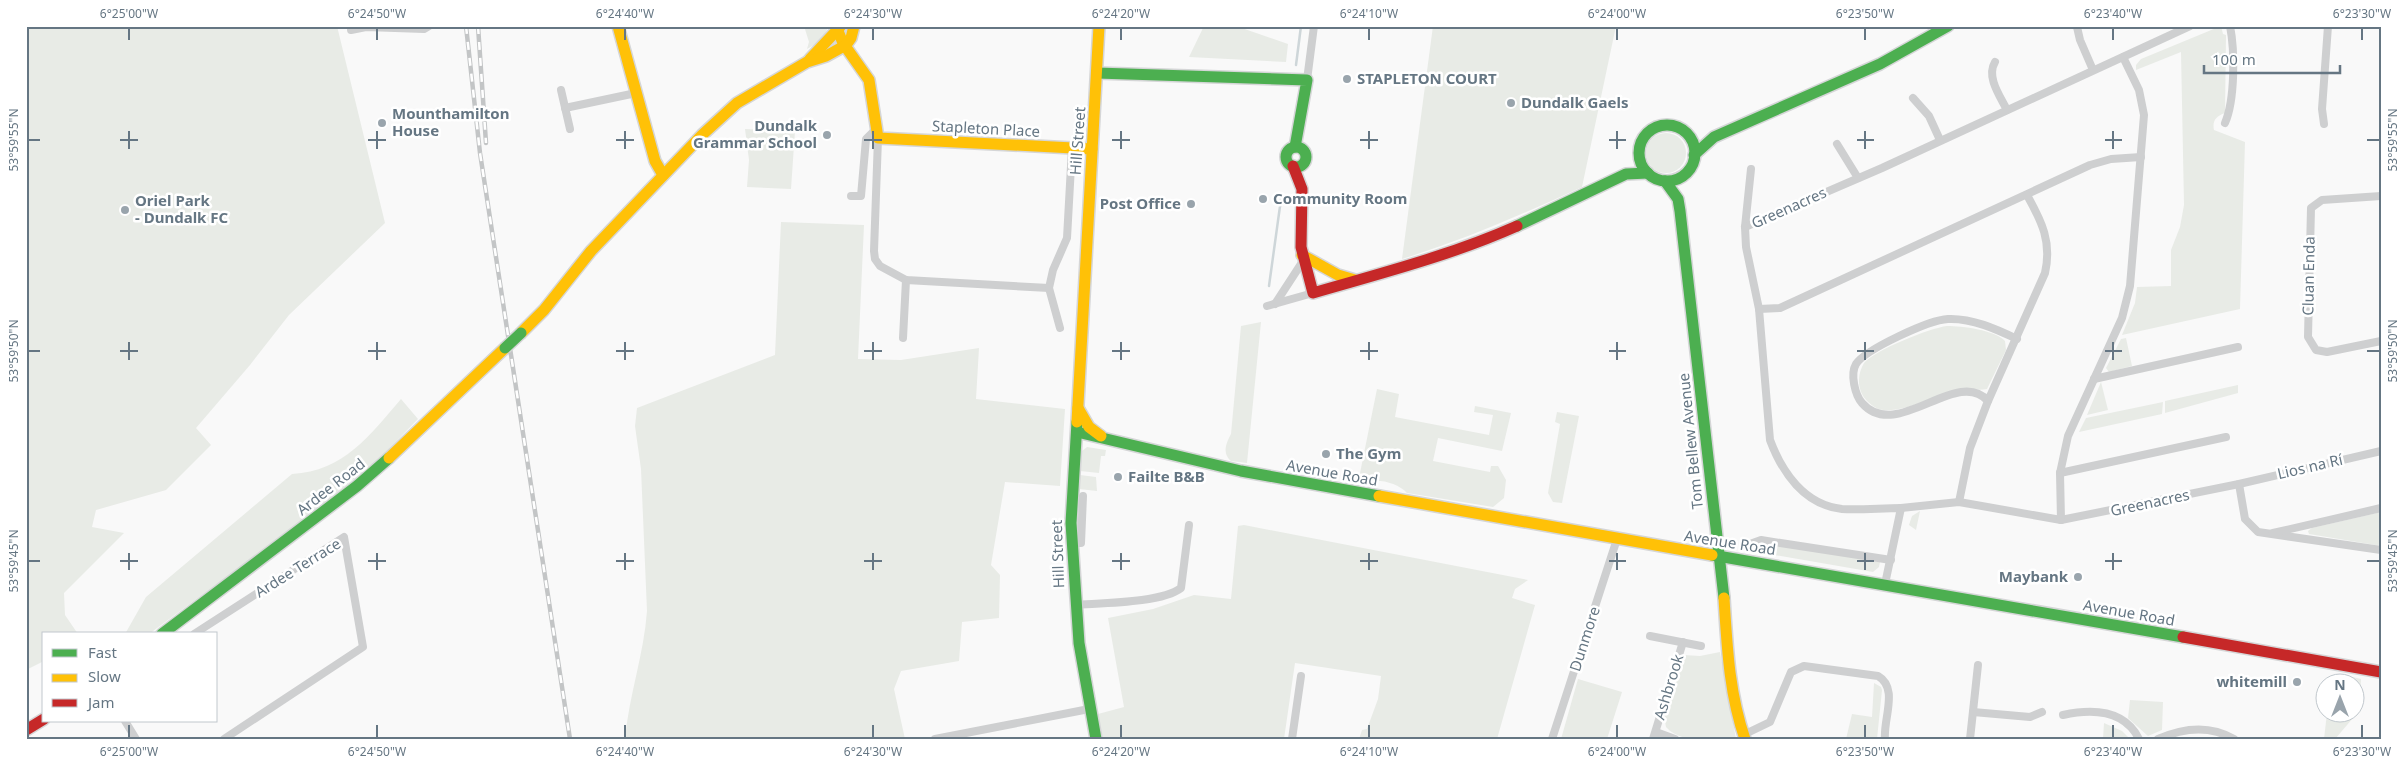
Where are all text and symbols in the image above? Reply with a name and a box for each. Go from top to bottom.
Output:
text: 6°25'00"W [100,5,158,22]
text: 6°24'50"W [348,5,406,22]
text: 6°24'40"W [596,5,654,22]
text: 6°24'30"W [844,5,902,22]
text: 6°24'20"W [1092,5,1150,22]
text: 6°24'10"W [1340,5,1398,22]
text: 6°24'00"W [1588,5,1646,22]
text: 6°23'50"W [1836,5,1894,22]
text: 6°23'40"W [2084,5,2142,22]
text: 6°23'30"W [2333,5,2391,22]
scale bar [2204,42,2341,74]
text: 100 m [2212,49,2256,69]
place label: STAPLETON COURT [1357,68,1497,88]
marker: STAPLETON COURT [1341,73,1353,85]
place label: Dundalk Gaels [1521,92,1628,112]
marker: Dundalk Gaels [1505,97,1517,109]
place label: Mounthamilton House [392,103,509,140]
street label: Hill Street [1065,105,1089,176]
text: 53°59'55"N [5,108,22,172]
text: 53°59'55"N [2384,108,2401,172]
place label: Dundalk Grammar School [693,115,818,152]
street label: Stapleton Place [931,115,1041,141]
marker: Mounthamilton House [376,117,388,129]
marker: Dundalk Grammar School [821,129,833,141]
street label: Greenacres [1748,182,1829,233]
place label: Community Room [1273,188,1407,208]
place label: Oriel Park - Dundalk FC [135,190,229,227]
place label: Post Office [1100,193,1181,213]
marker: Community Room [1257,193,1269,205]
marker: Post Office [1185,198,1197,210]
marker: Oriel Park - Dundalk FC [119,204,131,216]
street label: Cluan Enda [2297,236,2319,316]
text: 53°59'50"N [5,319,22,383]
text: 53°59'50"N [2384,319,2401,383]
street label: Tom Bellew Avenue [1673,372,1707,510]
place label: The Gym [1336,443,1401,463]
marker: The Gym [1320,448,1332,460]
street label: Lios na Rí [2275,449,2346,483]
street label: Ardee Road [292,453,369,519]
street label: Avenue Road [1285,454,1380,490]
place label: Failte B&B [1128,466,1205,486]
marker: Failte B&B [1112,471,1124,483]
street label: Greenacres [2109,484,2191,520]
street label: Hill Street [1046,519,1068,589]
street label: Avenue Road [1683,525,1777,559]
text: 53°59'45"N [5,529,22,593]
text: 53°59'45"N [2384,529,2401,593]
street label: Ardee Terrace [251,533,344,601]
place label: Maybank [1999,566,2069,586]
marker: Maybank [2072,571,2084,583]
street label: Avenue Road [2082,594,2177,630]
street label: Dunmore [1564,604,1604,674]
legend [42,632,218,722]
text: Fast [88,642,117,662]
street label: Ashbrook [1649,652,1687,722]
text: Slow [88,666,121,686]
place label: whitemill [2216,671,2287,691]
north arrow [2314,672,2364,722]
text: N [2334,675,2346,694]
marker: whitemill [2291,676,2303,688]
text: Jam [86,692,115,712]
text: 6°25'00"W [100,743,158,760]
text: 6°24'50"W [348,743,406,760]
text: 6°24'40"W [596,743,654,760]
text: 6°24'30"W [844,743,902,760]
text: 6°24'20"W [1092,743,1150,760]
text: 6°24'10"W [1340,743,1398,760]
text: 6°24'00"W [1588,743,1646,760]
text: 6°23'50"W [1836,743,1894,760]
text: 6°23'40"W [2084,743,2142,760]
text: 6°23'30"W [2333,743,2391,760]

